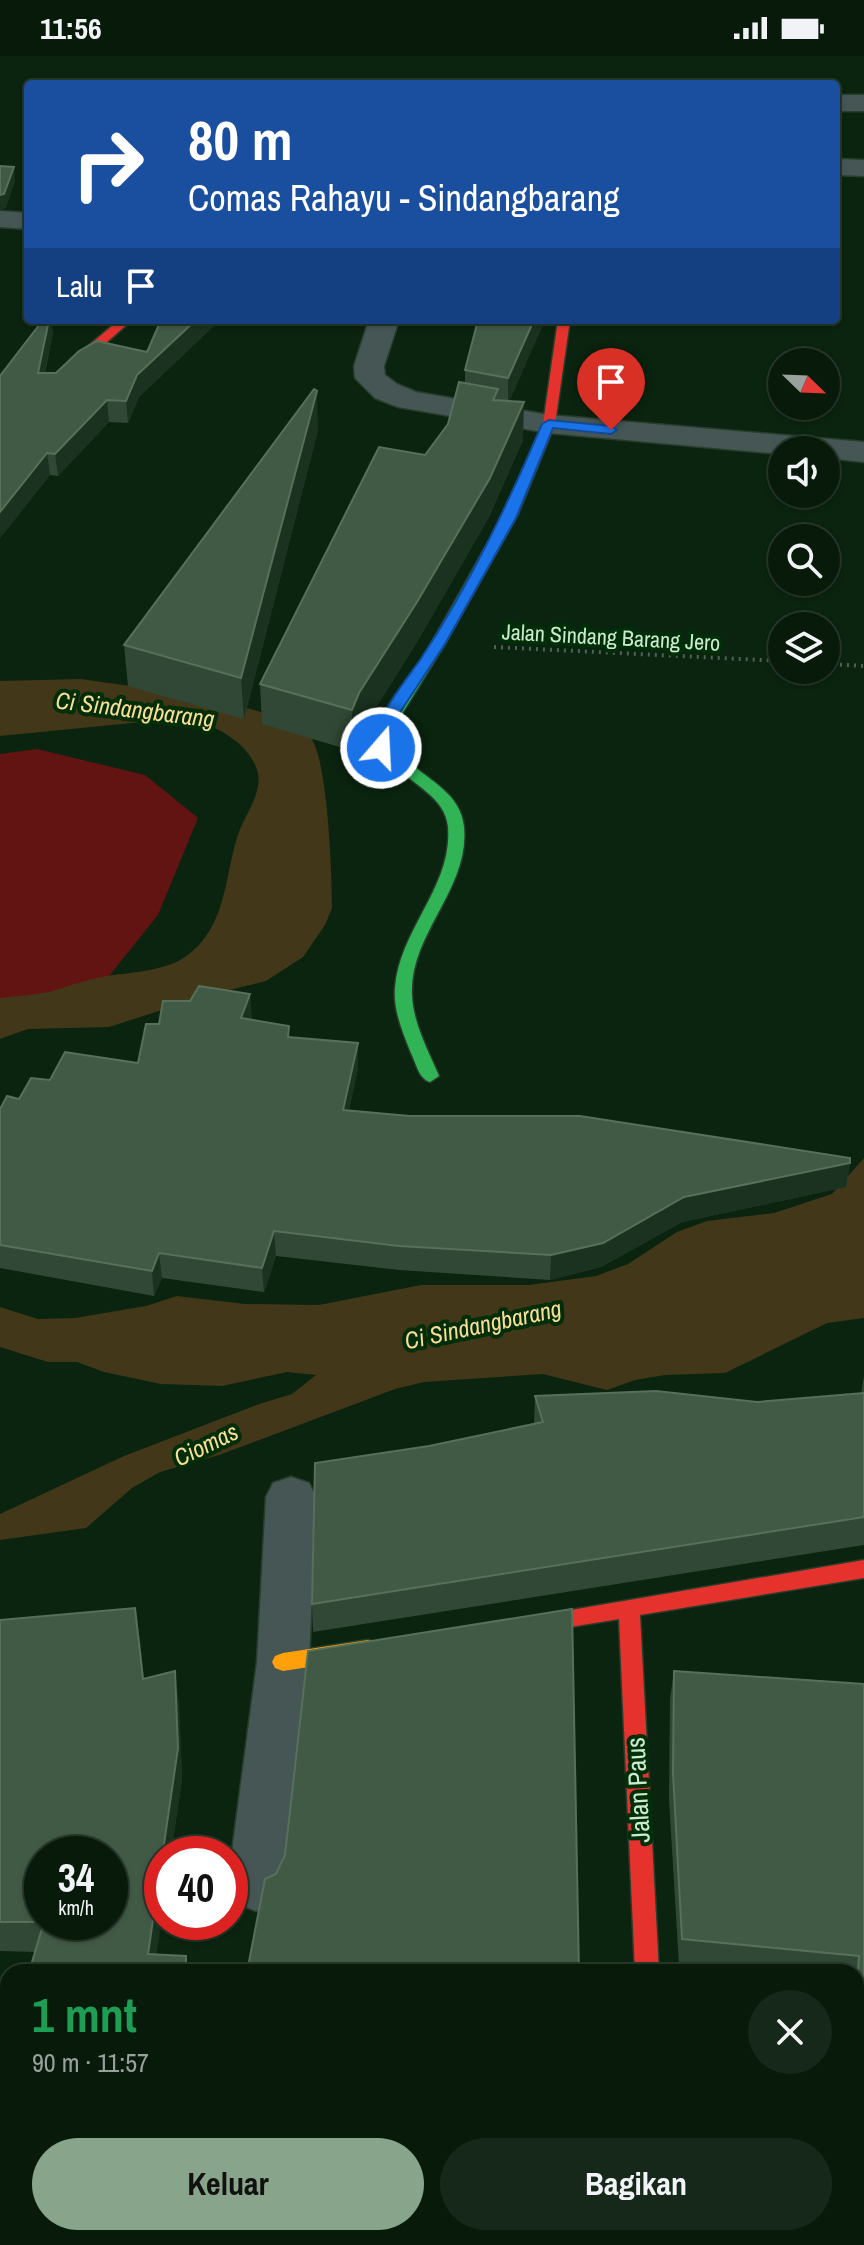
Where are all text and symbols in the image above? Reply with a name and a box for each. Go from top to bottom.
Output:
text: 11:56 [40,8,102,48]
text: 80 m [188,102,293,177]
icon: right [56,112,160,216]
text: Comas Rahayu - Sindangbarang [188,174,620,222]
icon: arrive [119,264,163,308]
text: Lalu [56,266,103,306]
pin [577,348,645,430]
north arrow [768,348,840,420]
map controls [768,348,840,684]
icon: arrive [589,360,633,404]
button: sound [768,436,840,508]
button: search [768,524,840,596]
button: layers [768,612,840,684]
street label: Jalan Sindang Barang Jero [501,616,721,658]
water label: Ci Sindangbarang [54,683,216,735]
position arrow [339,706,423,790]
water label: Ci Sindangbarang [401,1292,564,1356]
water label: Ciomas [168,1415,243,1473]
street label: Jalan Paus [617,1736,658,1844]
speed limit sign: 40 [144,1836,248,1940]
text: 34 [58,1851,94,1904]
text: km/h [58,1894,94,1921]
text: 1 mnt [32,1982,137,2047]
button: close [748,1990,832,2074]
text: 90 m · 11:57 [32,2045,149,2080]
button: Keluar [32,2138,424,2230]
button: Bagikan [440,2138,832,2230]

